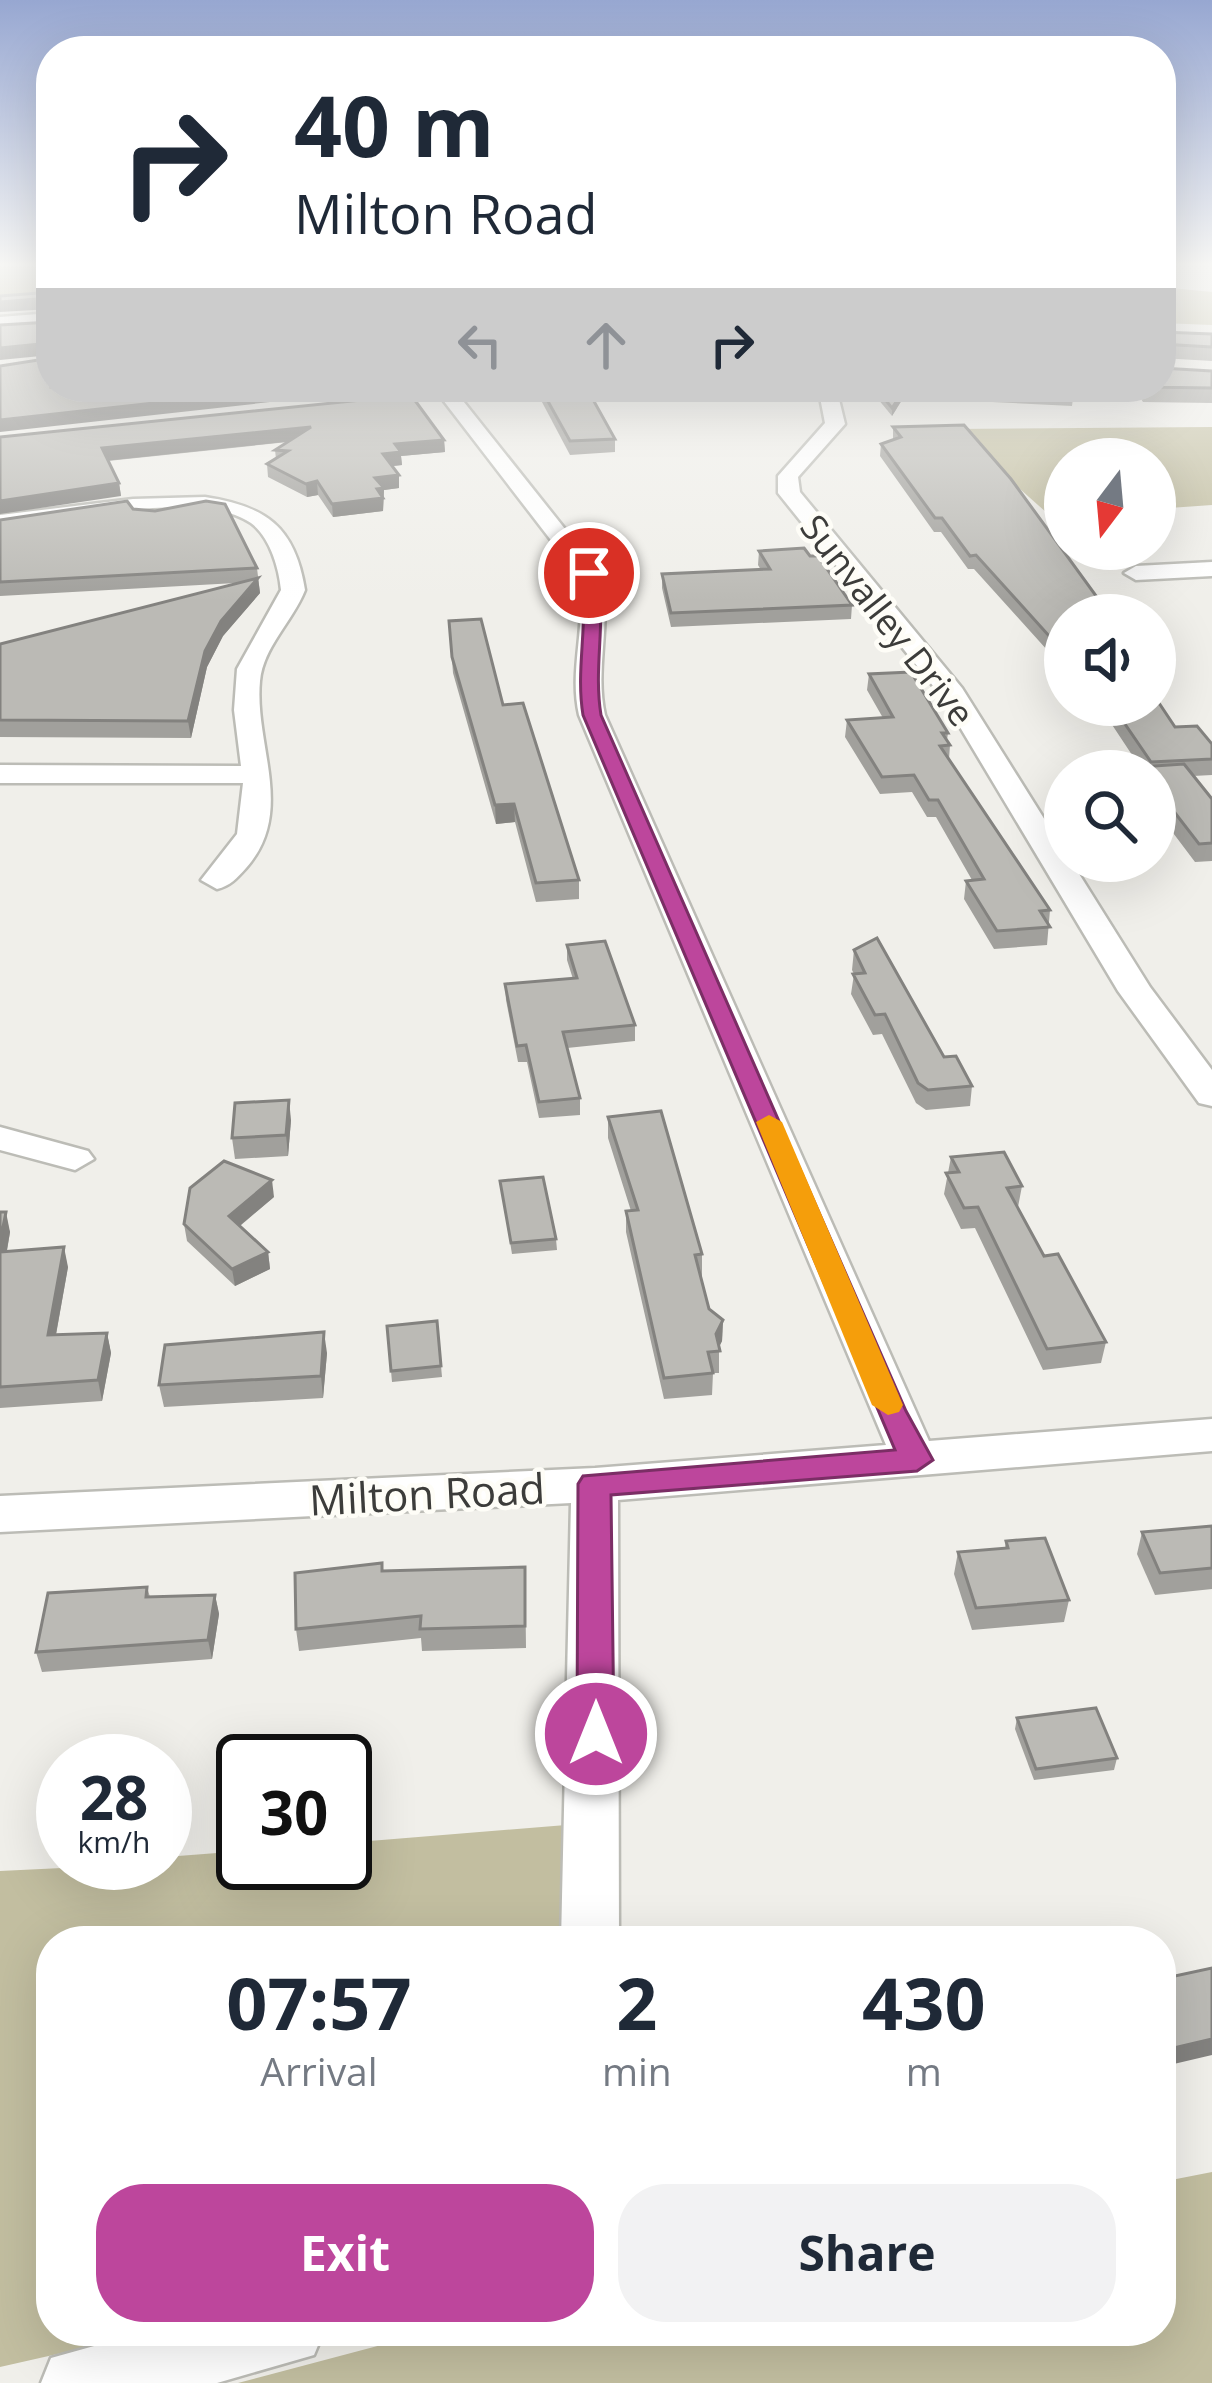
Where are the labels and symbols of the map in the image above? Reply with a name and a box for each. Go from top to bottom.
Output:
north arrow [1044,438,1176,570]
street label: Sunvalley Drive [790,504,986,736]
pin [538,522,640,624]
street label: Milton Road [308,1458,546,1528]
position arrow [533,1671,659,1797]
speed limit sign: 30 [216,1734,372,1890]

